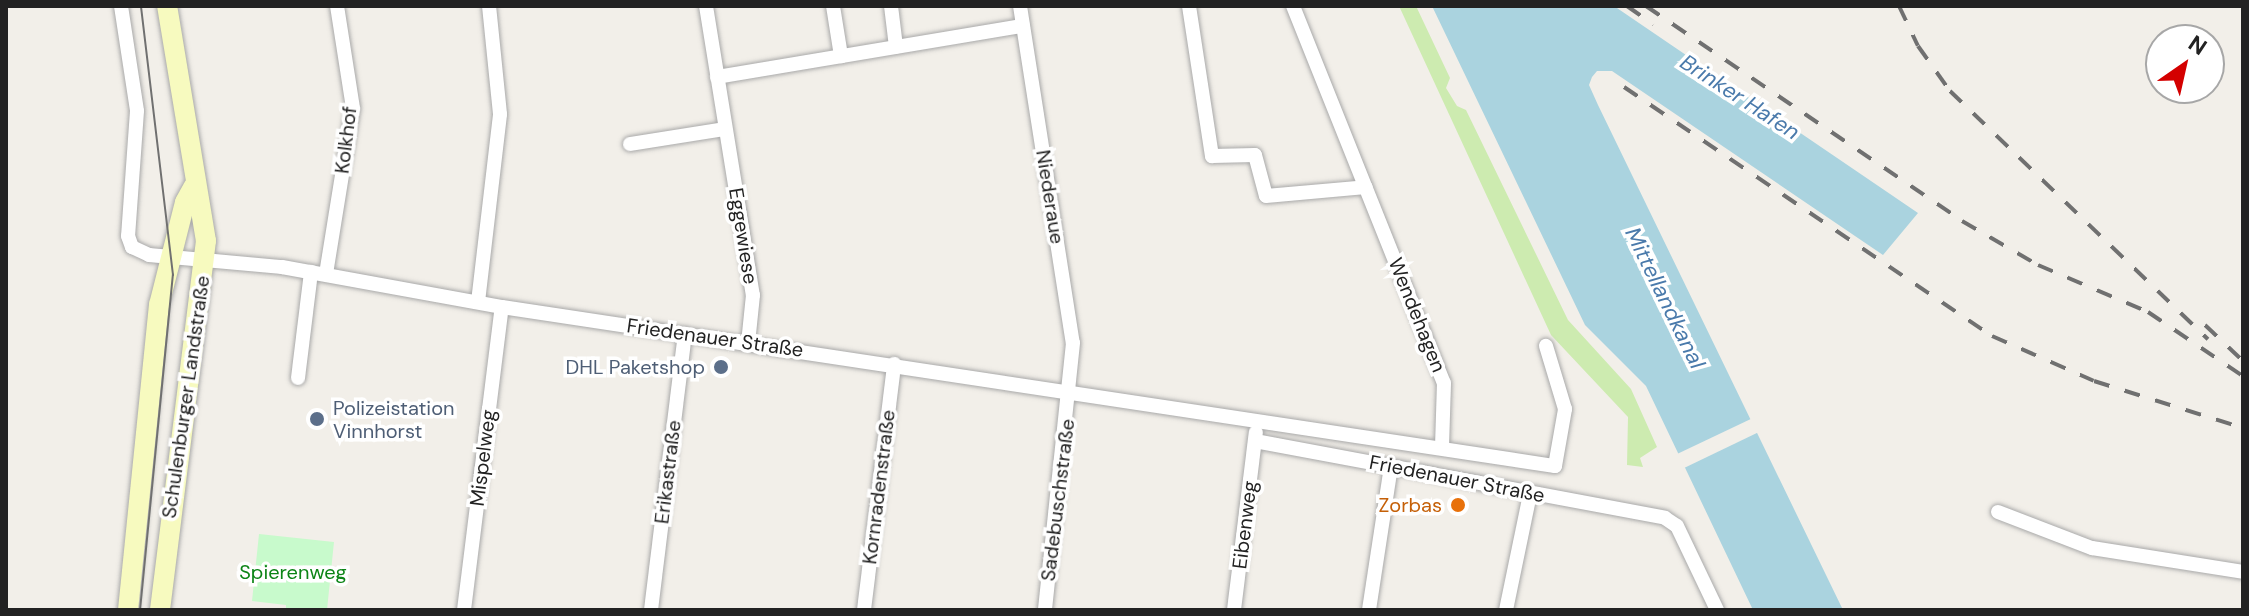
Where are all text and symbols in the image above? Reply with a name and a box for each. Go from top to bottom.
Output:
north arrow [2145,24,2225,104]
text: N [2183,29,2212,62]
water label: Brinker Hafen [1675,49,1805,145]
street label: Kolkhof [330,105,362,175]
street label: Niederaue [1031,148,1069,246]
street label: Eggewiese [724,186,762,286]
water label: Mittellandkanal [1619,223,1711,373]
street label: Wendehagen [1383,254,1451,376]
street label: Schulenburger Landstraße [157,274,215,520]
street label: Friedenauer Straße [625,314,805,362]
place label: DHL Paketshop [566,355,705,379]
marker: DHL Paketshop [712,358,730,376]
place label: Polizeistation Vinnhorst [333,396,454,443]
street label: Mispelweg [465,408,501,508]
street label: Kornradenstraße [858,408,900,566]
marker: Polizeistation Vinnhorst [308,410,326,428]
street label: Sadebuschstraße [1036,417,1080,583]
street label: Erikastraße [650,419,686,525]
street label: Friedenauer Straße [1367,450,1547,508]
street label: Eibenweg [1228,479,1262,571]
place label: Zorbas [1378,493,1442,517]
marker: Zorbas [1449,496,1467,514]
park label: Spierenweg [239,560,347,584]

